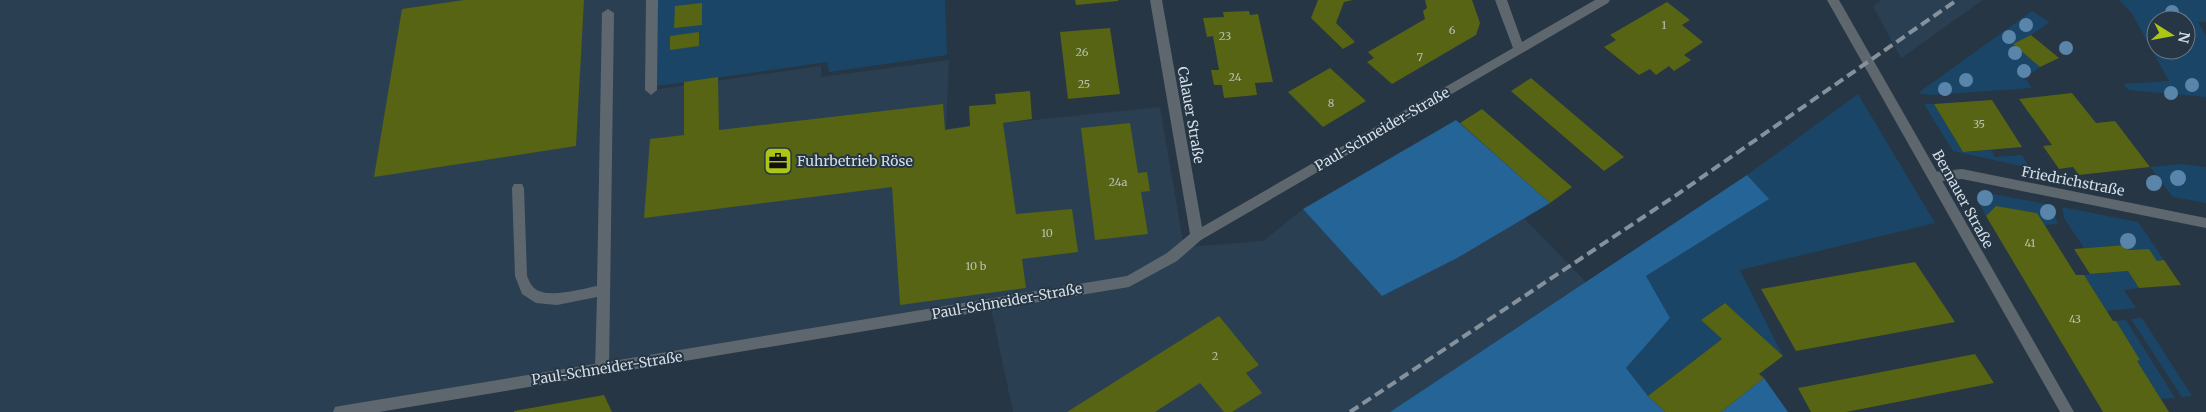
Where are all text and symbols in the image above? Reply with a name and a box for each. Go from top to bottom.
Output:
north arrow [2146,10,2196,60]
house number: 1 [1662,18,1667,32]
house number: 6 [1449,23,1456,37]
house number: 23 [1219,29,1231,43]
text: N [2174,30,2194,45]
house number: 26 [1076,45,1089,59]
house number: 7 [1417,50,1423,64]
street label: Calauer Straße [1174,65,1208,165]
house number: 24 [1229,70,1242,84]
house number: 25 [1078,77,1090,91]
street label: Paul-Schneider-Straße [1312,83,1452,175]
house number: 8 [1328,96,1335,110]
house number: 35 [1973,117,1985,131]
office icon: Fuhrbetrieb Röse [763,146,793,176]
street label: Bernauer Straße [1929,147,1997,251]
place label: Fuhrbetrieb Röse [797,152,913,170]
street label: Friedrichstraße [2020,162,2126,200]
house number: 24a [1108,175,1128,189]
house number: 10 [1041,226,1053,240]
house number: 41 [2025,236,2035,250]
house number: 10 b [966,259,987,273]
street label: Paul-Schneider-Straße [930,279,1084,323]
house number: 43 [2069,312,2081,326]
street label: Paul-Schneider-Straße [530,347,684,389]
house number: 2 [1212,349,1218,363]

